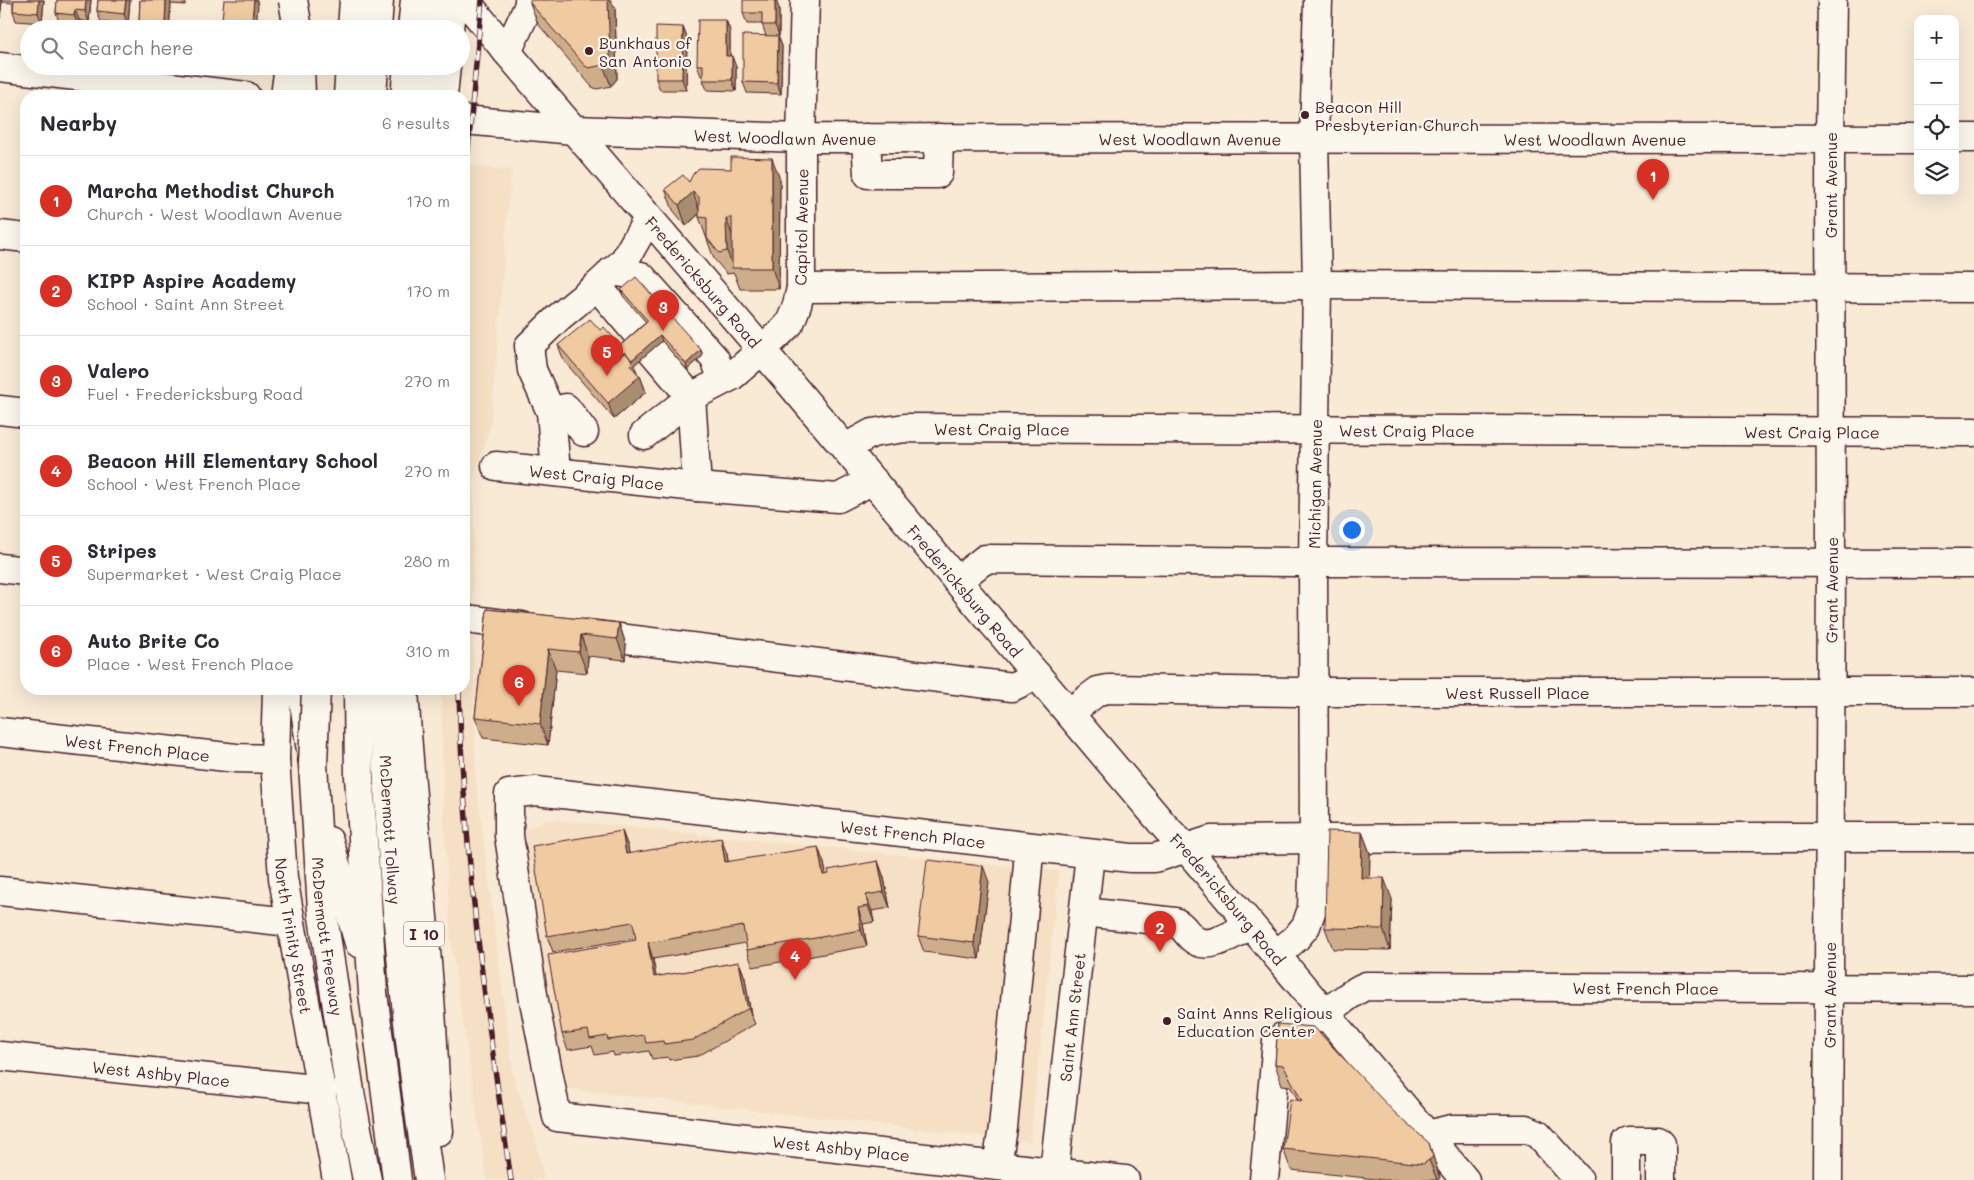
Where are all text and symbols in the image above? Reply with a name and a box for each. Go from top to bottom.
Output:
map controls [1914,15,1959,195]
button: + [1914,15,1959,60]
search box [20,20,470,75]
place label: Bunkhaus of San Antonio [599,32,692,71]
icon: search [38,34,66,62]
text: Search here [78,35,194,60]
marker: Bunkhaus of San Antonio [583,45,595,57]
button: − [1914,60,1959,105]
place label: Beacon Hill Presbyterian Church [1315,96,1479,135]
button: locate [1914,105,1959,150]
text: Nearby [40,109,117,136]
marker: Beacon Hill Presbyterian Church [1299,109,1311,121]
text: 6 results [382,112,450,133]
street label: West Woodlawn Avenue [693,124,876,149]
street label: West Woodlawn Avenue [1098,128,1281,149]
street label: West Woodlawn Avenue [1503,128,1686,149]
street label: Grant Avenue [1820,132,1841,238]
button: layers [1914,150,1959,195]
pin: 1 [1637,159,1669,200]
street label: Capitol Avenue [789,168,813,286]
text: Marcha Methodist Church [87,178,334,203]
text: 1 [52,190,60,211]
text: 170 m [406,190,450,211]
text: Church · West Woodlawn Avenue [87,203,343,224]
street label: Fredericksburg Road [641,211,766,352]
text: KIPP Aspire Academy [87,268,296,293]
text: 2 [52,280,60,301]
text: 170 m [406,280,450,301]
pin: 3 [647,290,679,331]
text: School · Saint Ann Street [87,293,284,314]
pin: 5 [591,335,623,376]
text: Valero [87,358,149,383]
text: 3 [51,370,61,391]
text: 270 m [404,370,450,391]
text: Fuel · Fredericksburg Road [87,383,303,404]
street label: West Craig Place [934,418,1070,439]
street label: Michigan Avenue [1303,419,1326,549]
street label: West Craig Place [1339,419,1475,441]
street label: West Craig Place [1744,421,1880,442]
text: Beacon Hill Elementary School [87,448,378,473]
street label: West Craig Place [528,459,665,494]
text: 4 [51,460,61,481]
text: 270 m [404,460,450,481]
text: School · West French Place [87,473,301,494]
your location [1339,517,1365,543]
street label: Fredericksburg Road [903,520,1027,661]
street label: Grant Avenue [1820,537,1842,643]
text: Stripes [87,538,157,563]
text: 5 [51,550,61,571]
text: 280 m [404,550,450,571]
text: Supermarket · West Craig Place [87,563,342,584]
text: Auto Brite Co [87,628,219,653]
text: 6 [51,640,61,661]
text: 310 m [406,640,450,661]
text: Place · West French Place [87,653,294,674]
pin: 6 [503,665,535,706]
street label: West Russell Place [1445,682,1590,703]
street label: West French Place [63,729,211,766]
street label: McDermott Tollway [376,755,407,905]
street label: West French Place [839,815,987,852]
street label: Fredericksburg Road [1166,828,1290,969]
street label: McDermott Freeway [308,856,349,1017]
street label: North Trinity Street [271,857,318,1015]
pin: 2 [1144,911,1176,952]
road number: I 10 [404,922,444,946]
pin: 4 [779,939,811,980]
street label: Grant Avenue [1818,942,1840,1048]
street label: Saint Ann Street [1054,951,1089,1083]
street label: West French Place [1572,977,1719,998]
place label: Saint Anns Religious Education Center [1177,1002,1333,1041]
marker: Saint Anns Religious Education Center [1161,1015,1173,1027]
street label: West Ashby Place [91,1055,231,1091]
street label: West Ashby Place [771,1130,911,1166]

